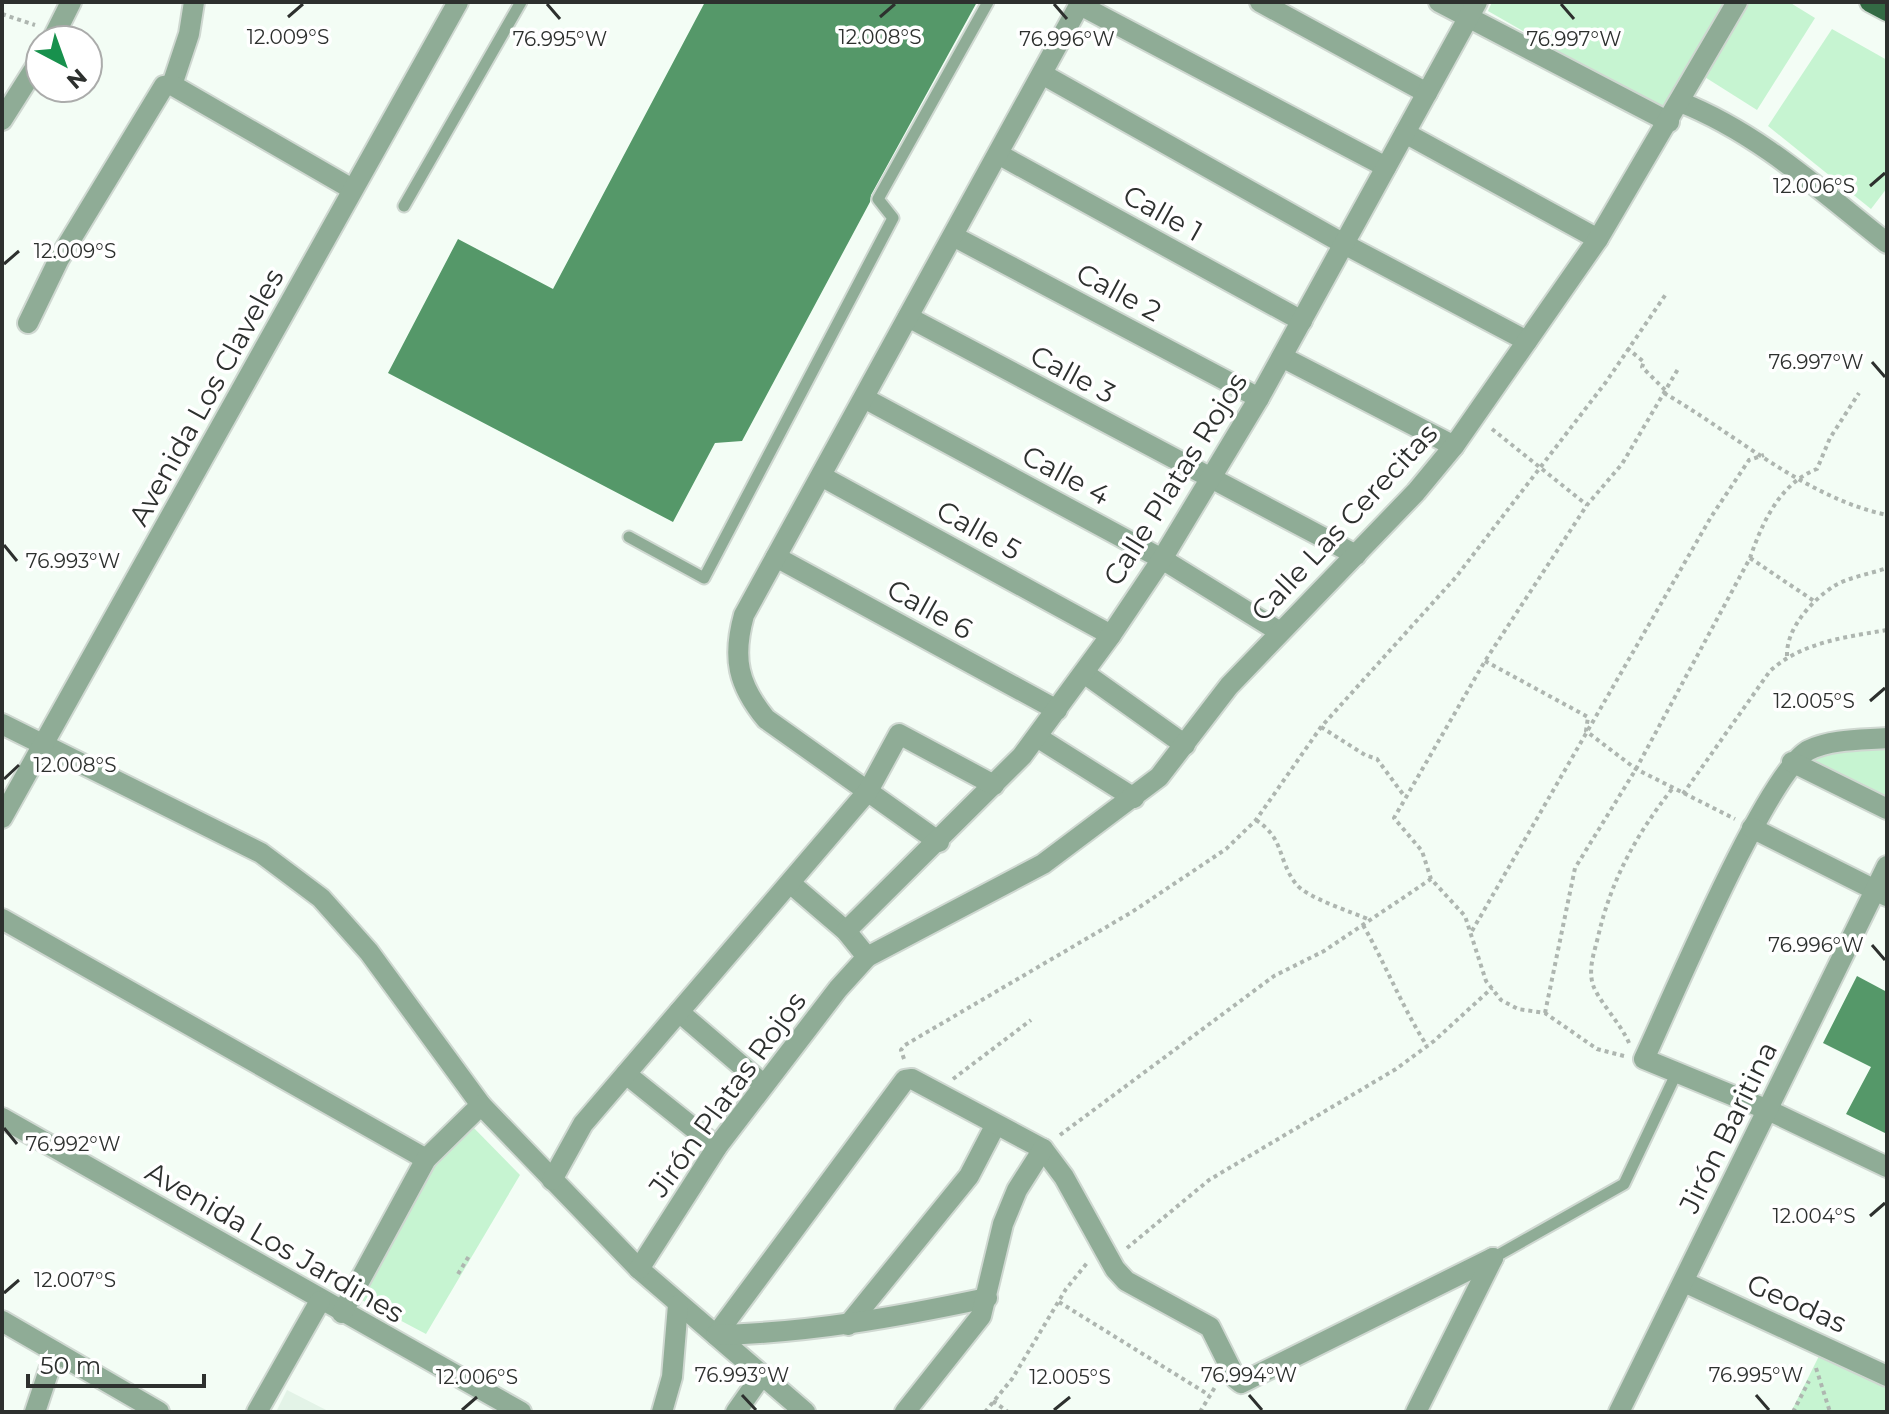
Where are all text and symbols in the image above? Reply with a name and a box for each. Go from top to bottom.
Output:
north arrow [24,24,104,104]
text: 12.009°S [247,25,329,49]
text: 12.008°S [838,25,922,49]
text: 76.995°W [513,27,607,51]
text: 76.996°W [1019,27,1115,51]
text: 76.997°W [1526,27,1622,51]
text: N [61,63,92,95]
text: 12.006°S [1773,174,1855,198]
street label: Calle 1 [1117,177,1209,249]
text: 12.009°S [34,239,116,263]
street label: Calle 2 [1071,256,1167,328]
street label: Avenida Los Claveles [121,263,291,531]
street label: Calle 3 [1025,338,1121,410]
text: 76.997°W [1768,350,1864,374]
street label: Calle Platas Rojos [1096,366,1254,592]
street label: Calle Las Cerecitas [1244,416,1444,628]
street label: Calle 4 [1017,438,1116,512]
street label: Calle 5 [931,493,1027,567]
text: 76.993°W [26,549,120,573]
street label: Calle 6 [881,572,979,646]
text: 12.005°S [1773,689,1855,713]
text: 12.008°S [33,753,117,777]
text: 76.996°W [1768,933,1864,957]
street label: Jirón Platas Rojos [641,985,813,1204]
street label: Jirón Baritina [1671,1036,1784,1219]
text: 76.992°W [26,1132,120,1156]
street label: Avenida Los Jardines [140,1154,410,1330]
text: 12.004°S [1773,1204,1855,1228]
street label: Geodas [1742,1266,1852,1340]
text: 12.007°S [34,1268,116,1292]
scale bar [28,1338,204,1388]
text: 50 m [40,1351,101,1380]
text: 76.993°W [695,1363,789,1387]
text: 76.994°W [1201,1363,1297,1387]
text: 76.995°W [1709,1363,1803,1387]
text: 12.006°S [436,1365,518,1389]
text: 12.005°S [1029,1365,1111,1389]

